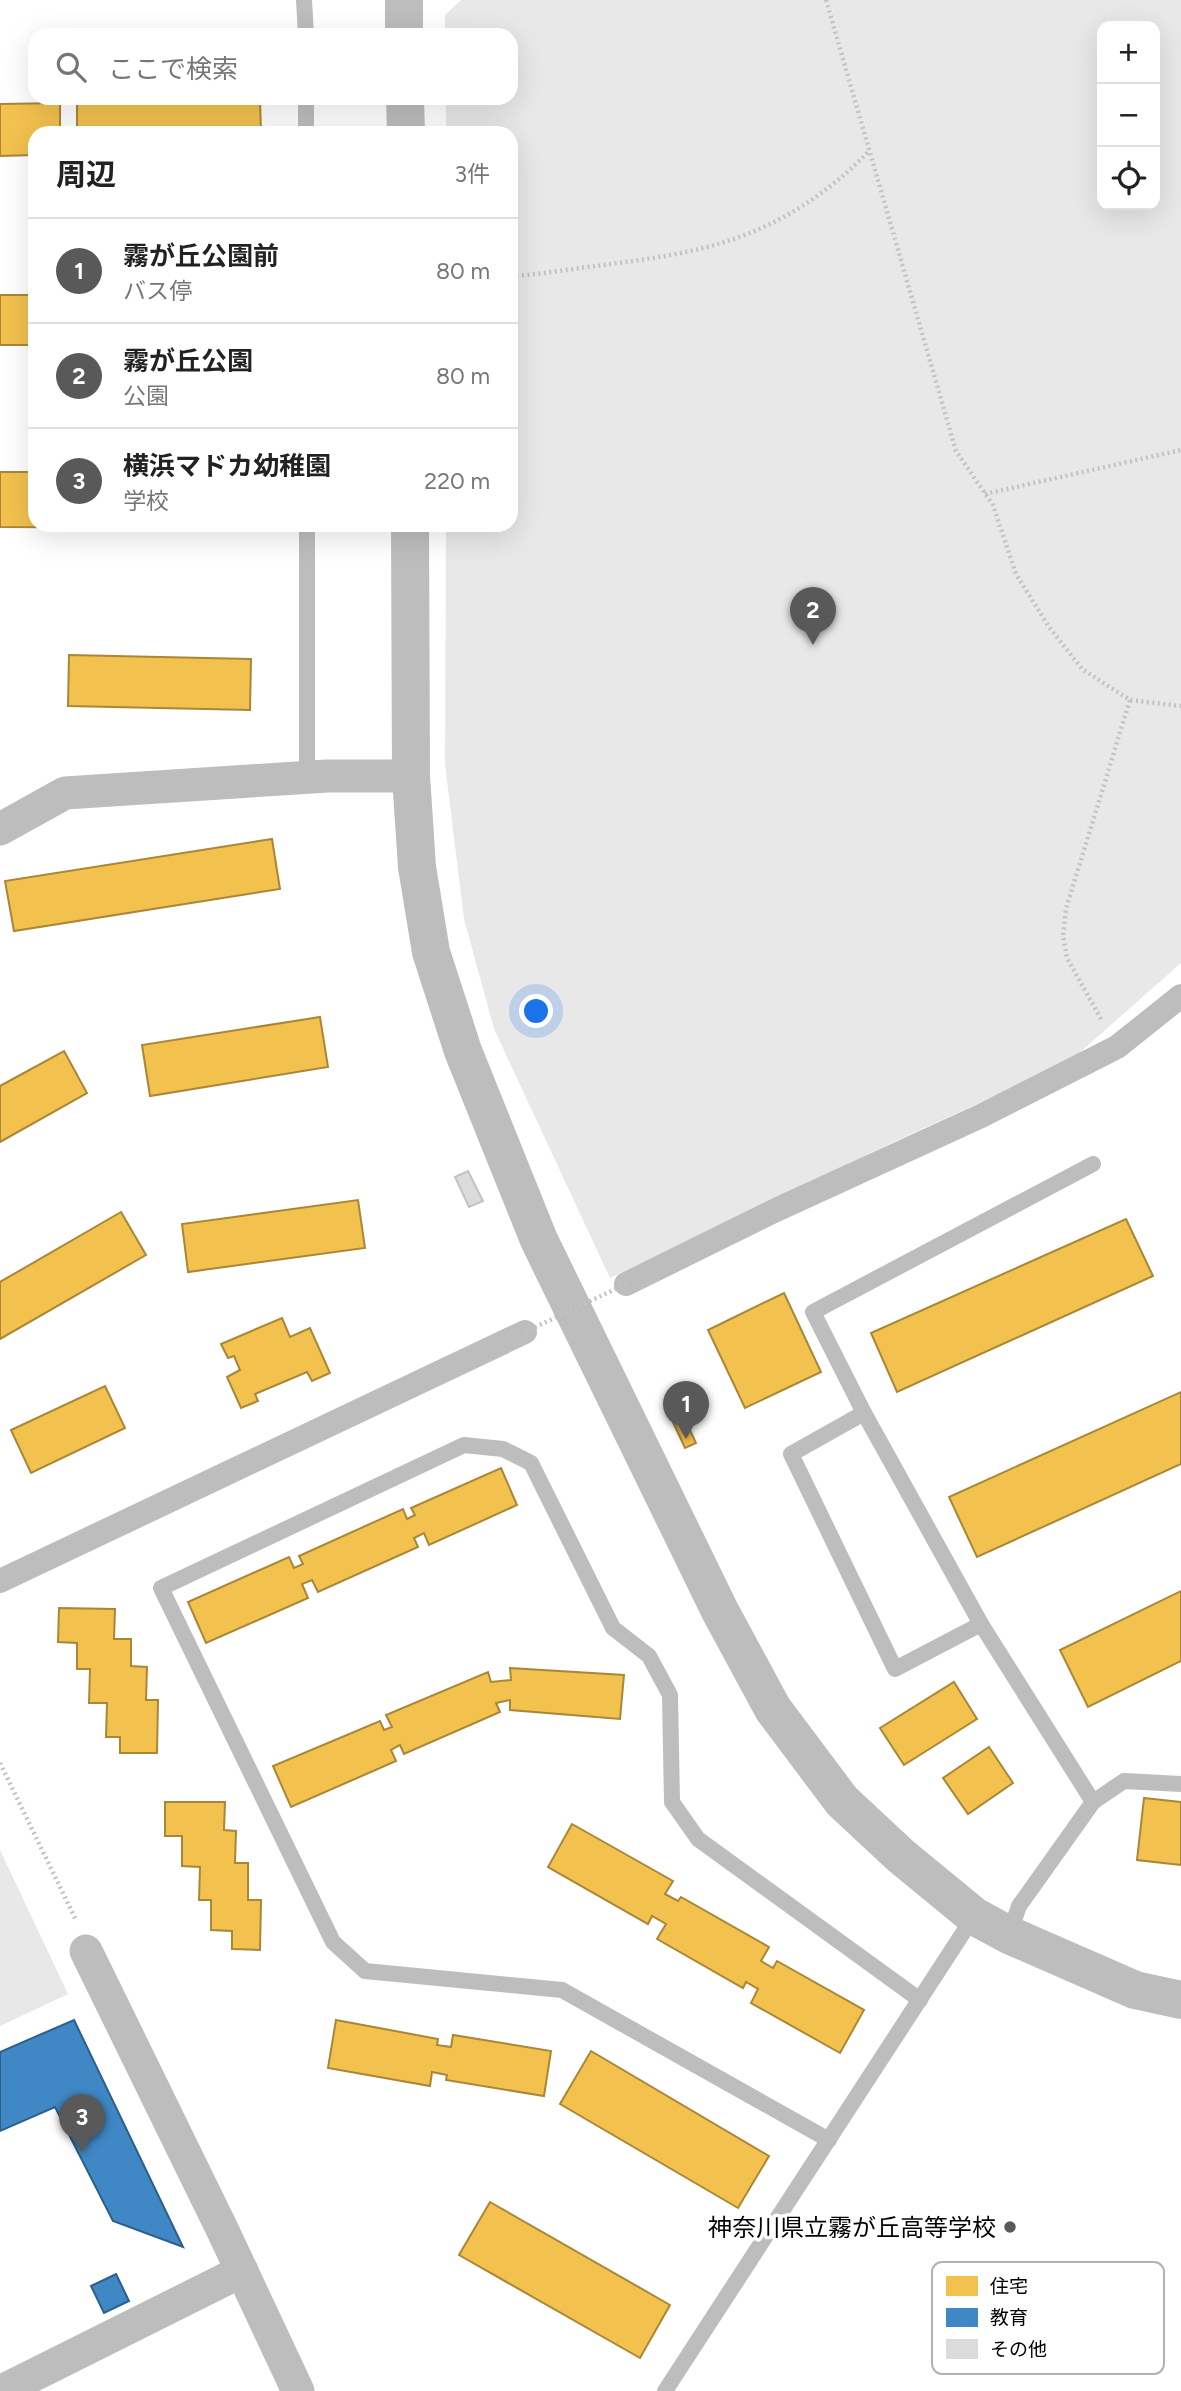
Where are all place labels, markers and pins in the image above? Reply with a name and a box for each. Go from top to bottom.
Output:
pin: 2 [790,587,836,645]
pin: 1 [663,1381,709,1439]
pin: 3 [59,2094,105,2152]
place label: 神奈川県立霧が丘高等学校 [708,2213,996,2242]
marker: 神奈川県立霧が丘高等学校 [1002,2219,1018,2235]

